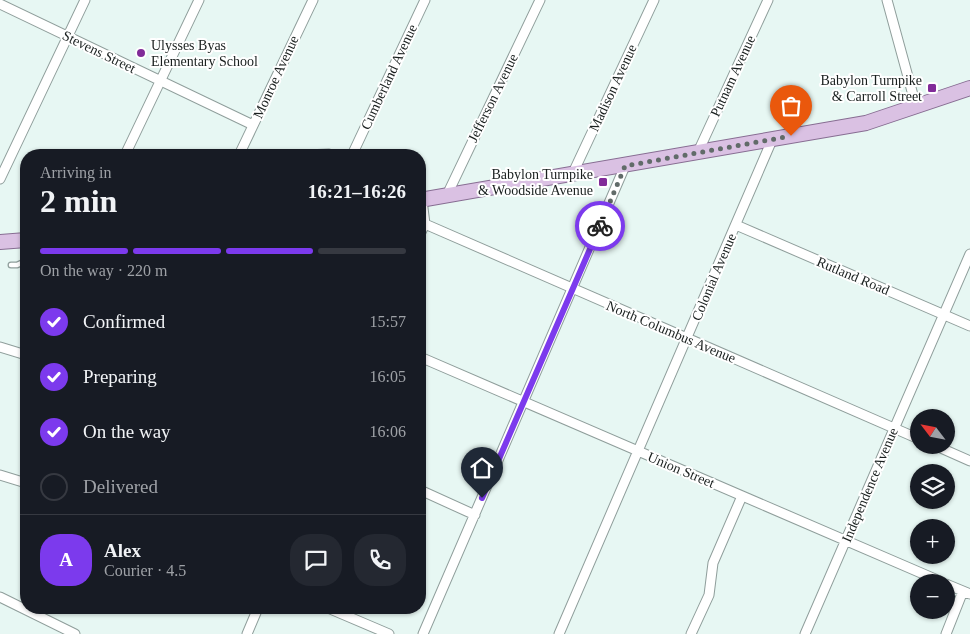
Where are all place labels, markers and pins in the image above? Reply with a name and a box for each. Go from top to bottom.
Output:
place label: Ulysses Byas Elementary School [151,38,258,69]
marker: Ulysses Byas Elementary School [135,47,147,59]
place label: Babylon Turnpike & Carroll Street [820,73,922,104]
marker: Babylon Turnpike & Carroll Street [926,82,938,94]
pin [770,85,812,136]
place label: Babylon Turnpike & Woodside Avenue [478,167,593,198]
marker: Babylon Turnpike & Woodside Avenue [597,176,609,188]
pin [461,447,503,498]

